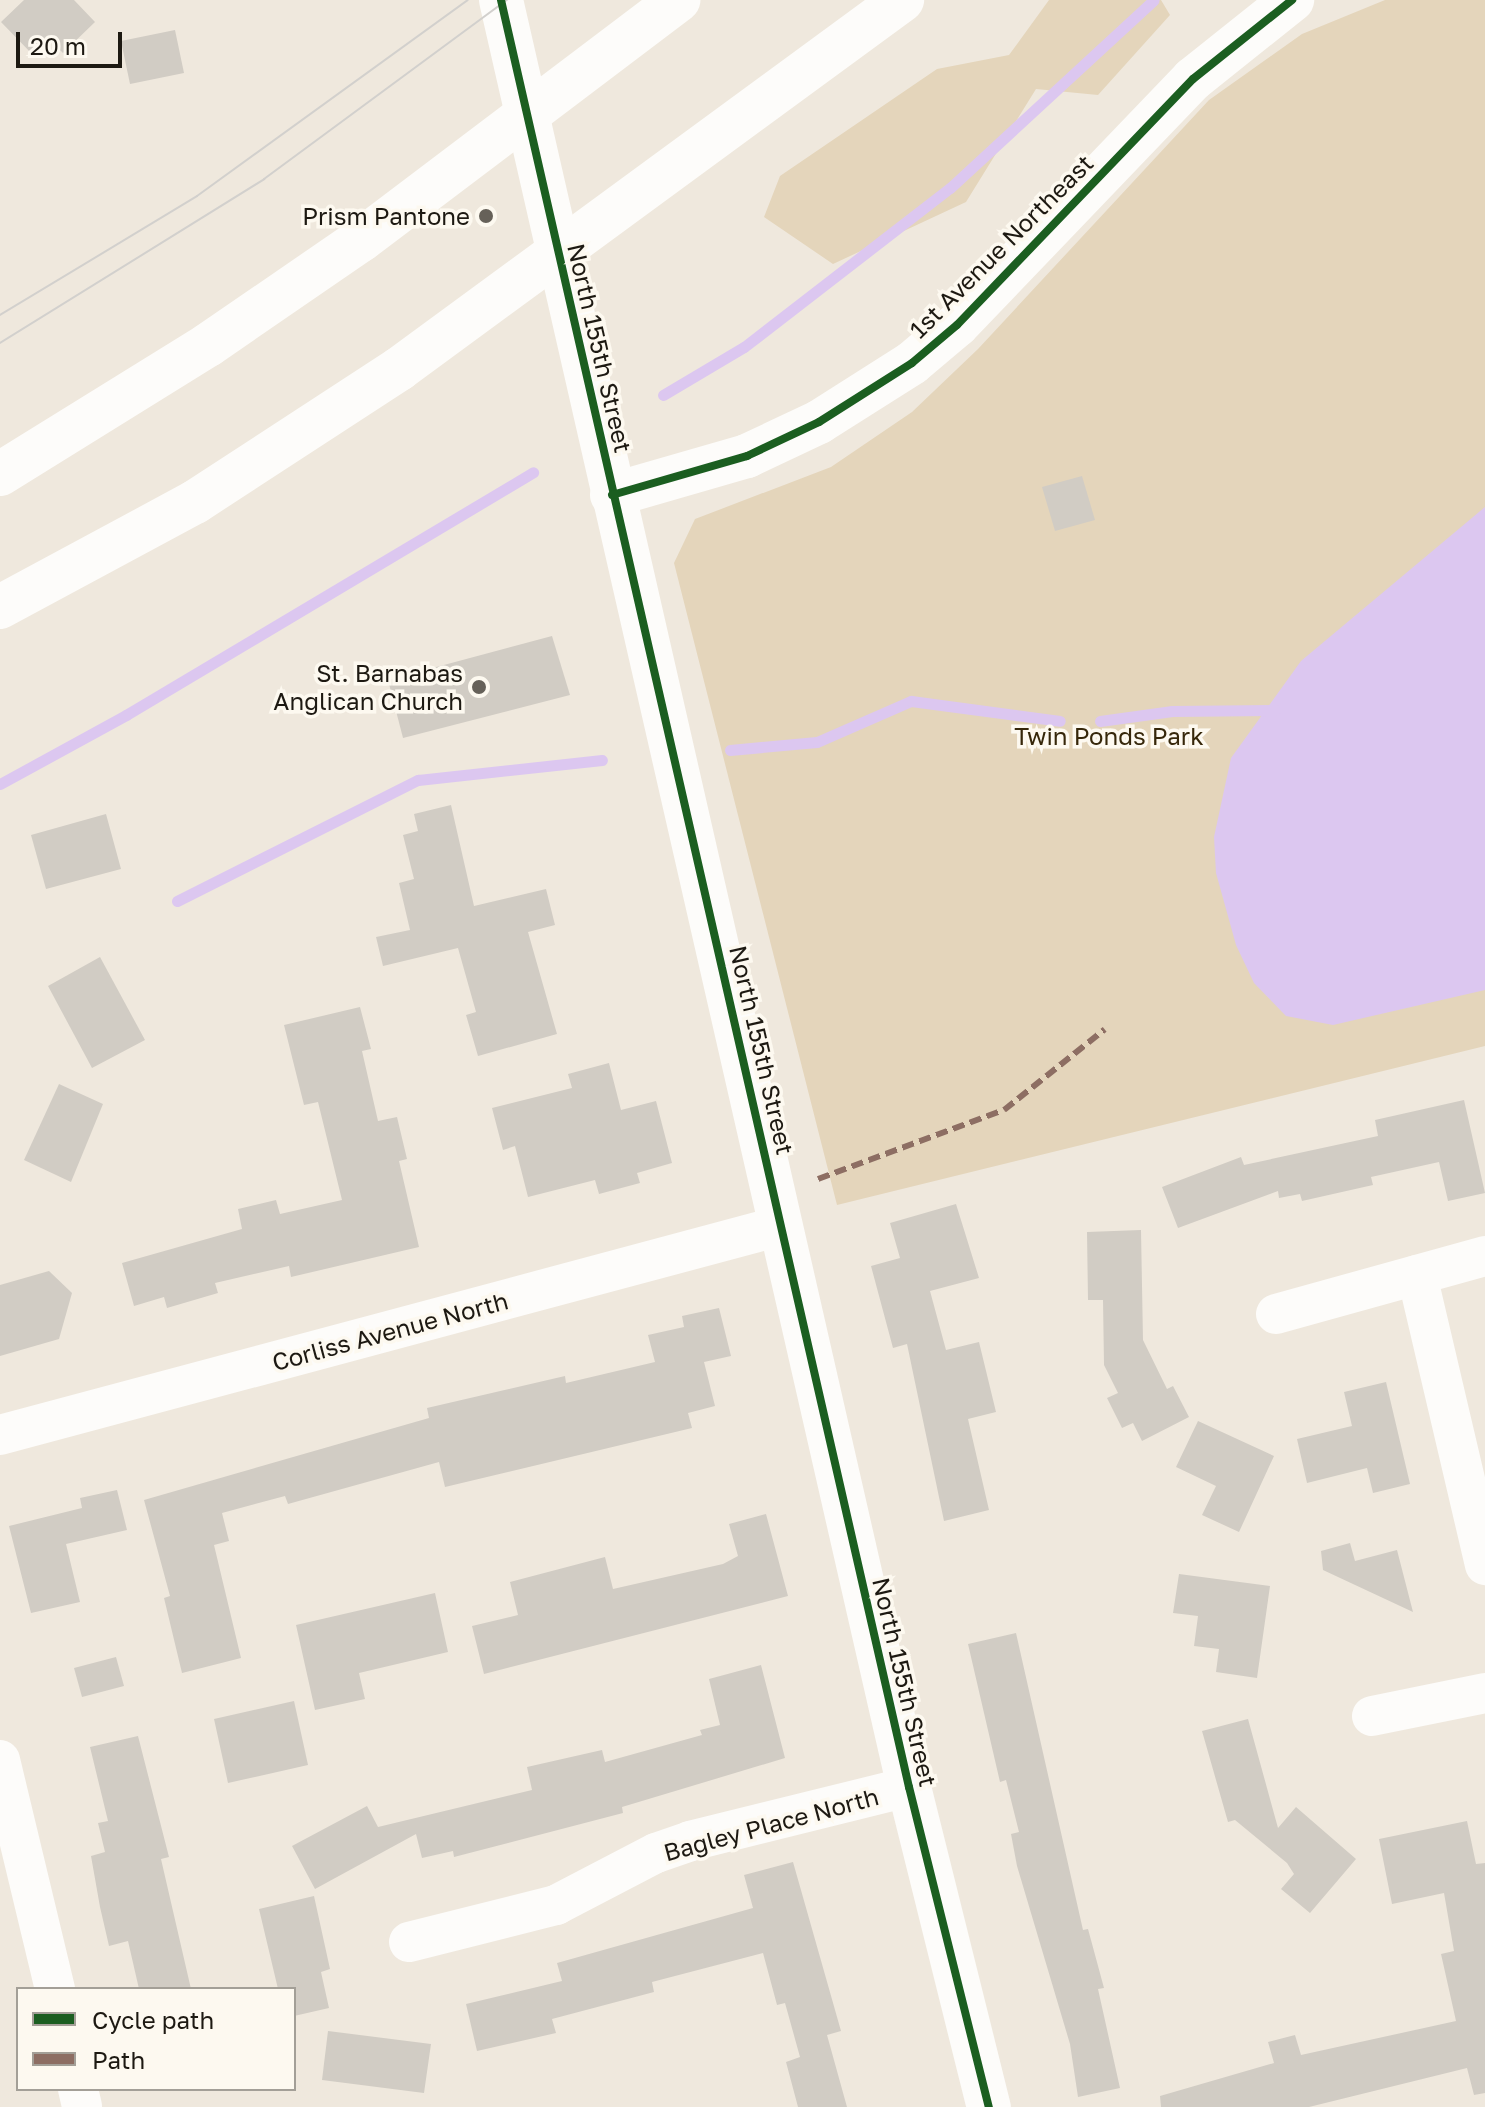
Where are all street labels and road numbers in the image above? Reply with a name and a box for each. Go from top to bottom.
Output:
street label: 1st Avenue Northeast [903,148,1099,344]
street label: North 155th Street [562,241,638,455]
street label: North 155th Street [724,943,800,1157]
street label: Corliss Avenue North [269,1286,511,1376]
street label: North 155th Street [867,1575,943,1789]
street label: Bagley Place North [660,1781,882,1867]

